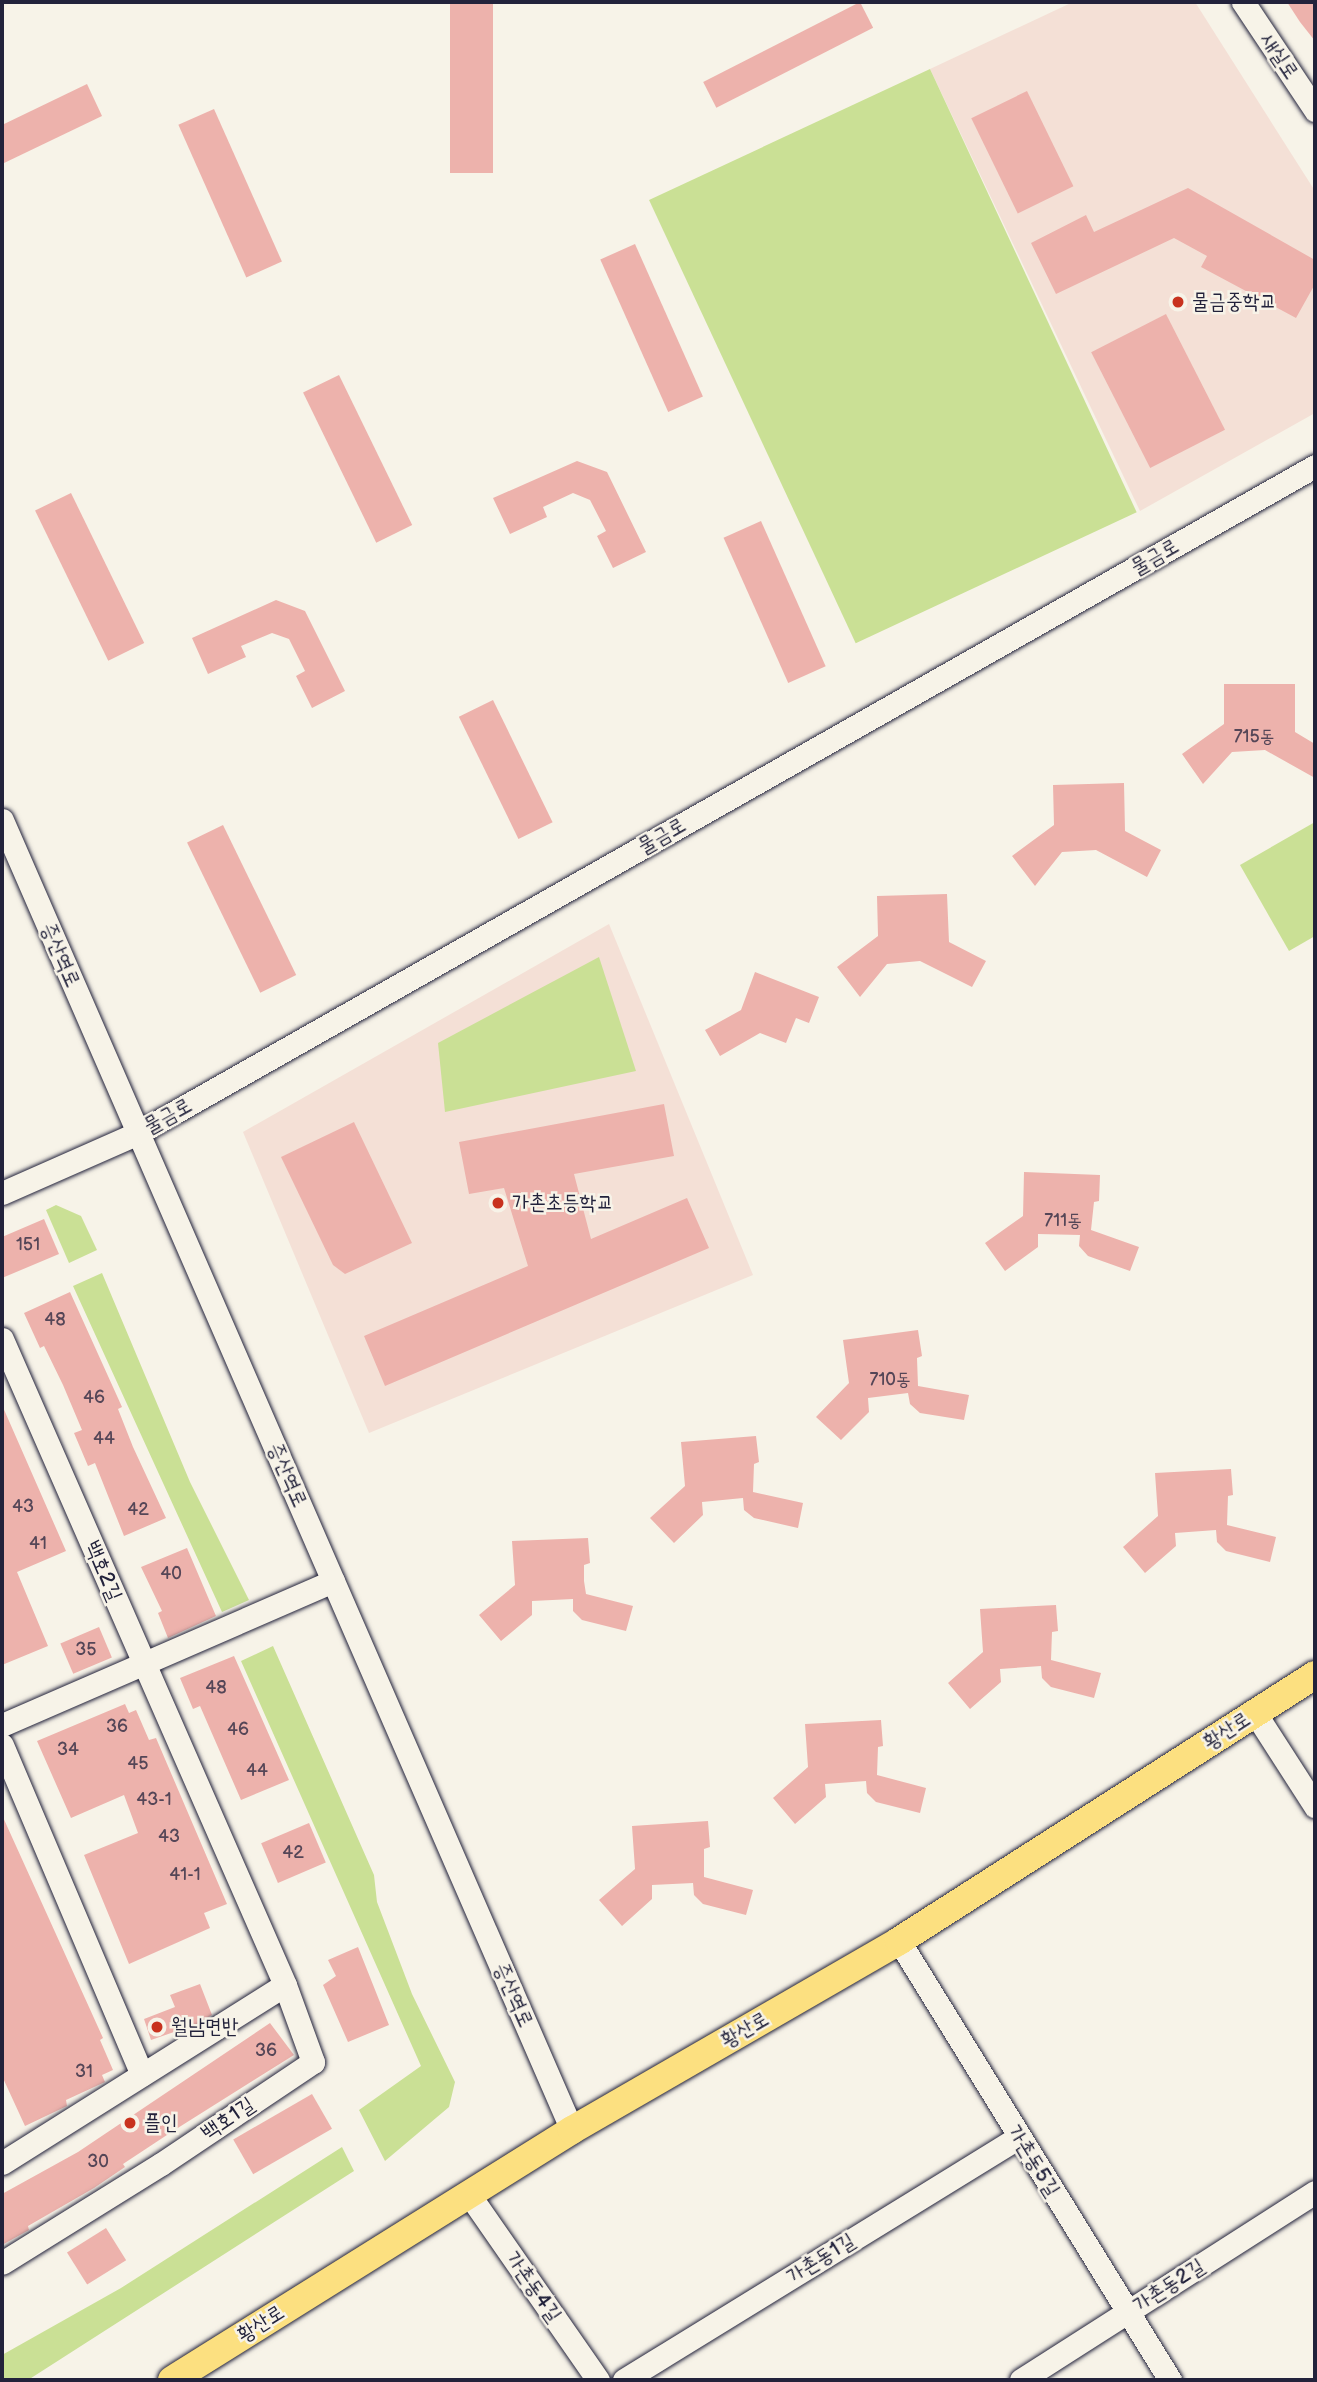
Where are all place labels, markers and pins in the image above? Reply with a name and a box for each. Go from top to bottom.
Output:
place label: 물금중학교 [1192,289,1276,315]
marker: 물금중학교 [1170,294,1186,310]
place label: 가촌초등학교 [512,1190,613,1216]
marker: 가촌초등학교 [490,1195,506,1211]
place label: 월남면반 [171,2014,239,2040]
marker: 월남면반 [149,2019,165,2035]
place label: 플인 [144,2110,178,2136]
marker: 플인 [122,2115,138,2131]

